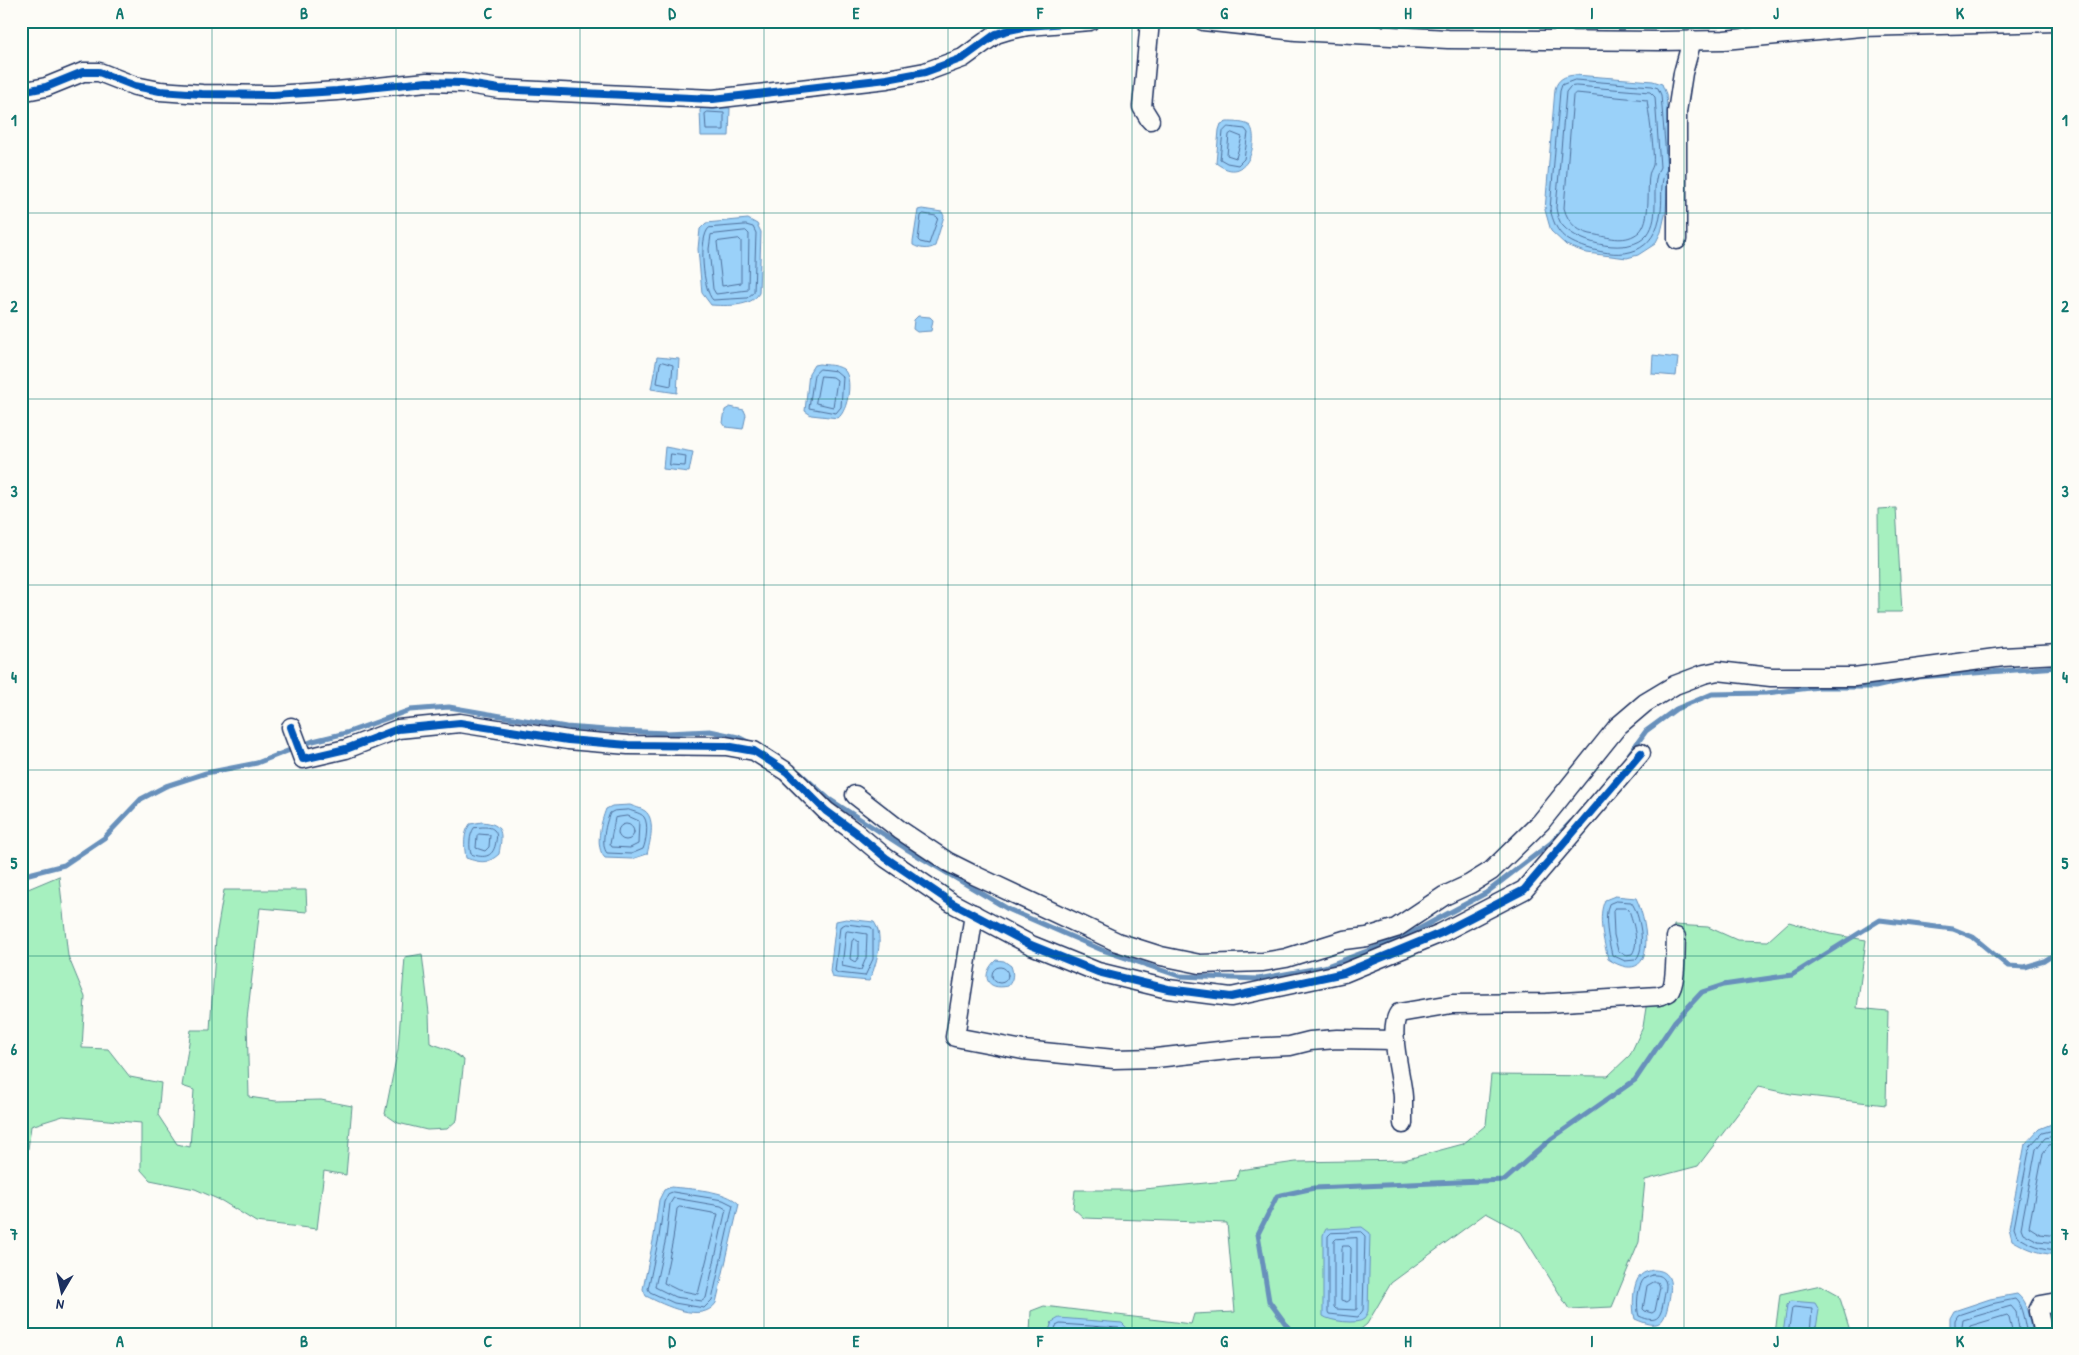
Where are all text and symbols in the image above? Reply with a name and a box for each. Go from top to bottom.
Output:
text: A [116,2,124,24]
text: B [300,2,308,24]
text: C [484,2,493,24]
text: D [668,2,676,24]
text: E [852,2,860,24]
text: F [1036,2,1044,24]
text: G [1220,2,1228,24]
text: H [1404,2,1412,24]
text: I [1590,2,1594,24]
text: J [1773,2,1779,24]
text: K [1956,2,1965,24]
text: 1 [11,109,17,131]
text: 1 [2062,109,2068,131]
text: 2 [10,295,18,317]
text: 2 [2061,295,2069,317]
text: 3 [10,480,18,502]
text: 3 [2061,480,2069,502]
text: 4 [11,666,17,688]
text: 4 [2062,666,2068,688]
text: 5 [11,852,18,874]
text: 5 [2062,852,2069,874]
text: 6 [11,1038,18,1060]
text: 6 [2062,1038,2069,1060]
text: 7 [9,1223,18,1245]
text: 7 [2060,1223,2069,1245]
north arrow [38,1268,88,1318]
text: N [54,1295,65,1315]
text: A [116,1330,124,1352]
text: B [300,1330,308,1352]
text: C [484,1330,493,1352]
text: D [668,1330,676,1352]
text: E [852,1330,860,1352]
text: F [1036,1330,1044,1352]
text: G [1220,1330,1228,1352]
text: H [1404,1330,1412,1352]
text: I [1590,1330,1594,1352]
text: J [1773,1330,1779,1352]
text: K [1956,1330,1965,1352]

